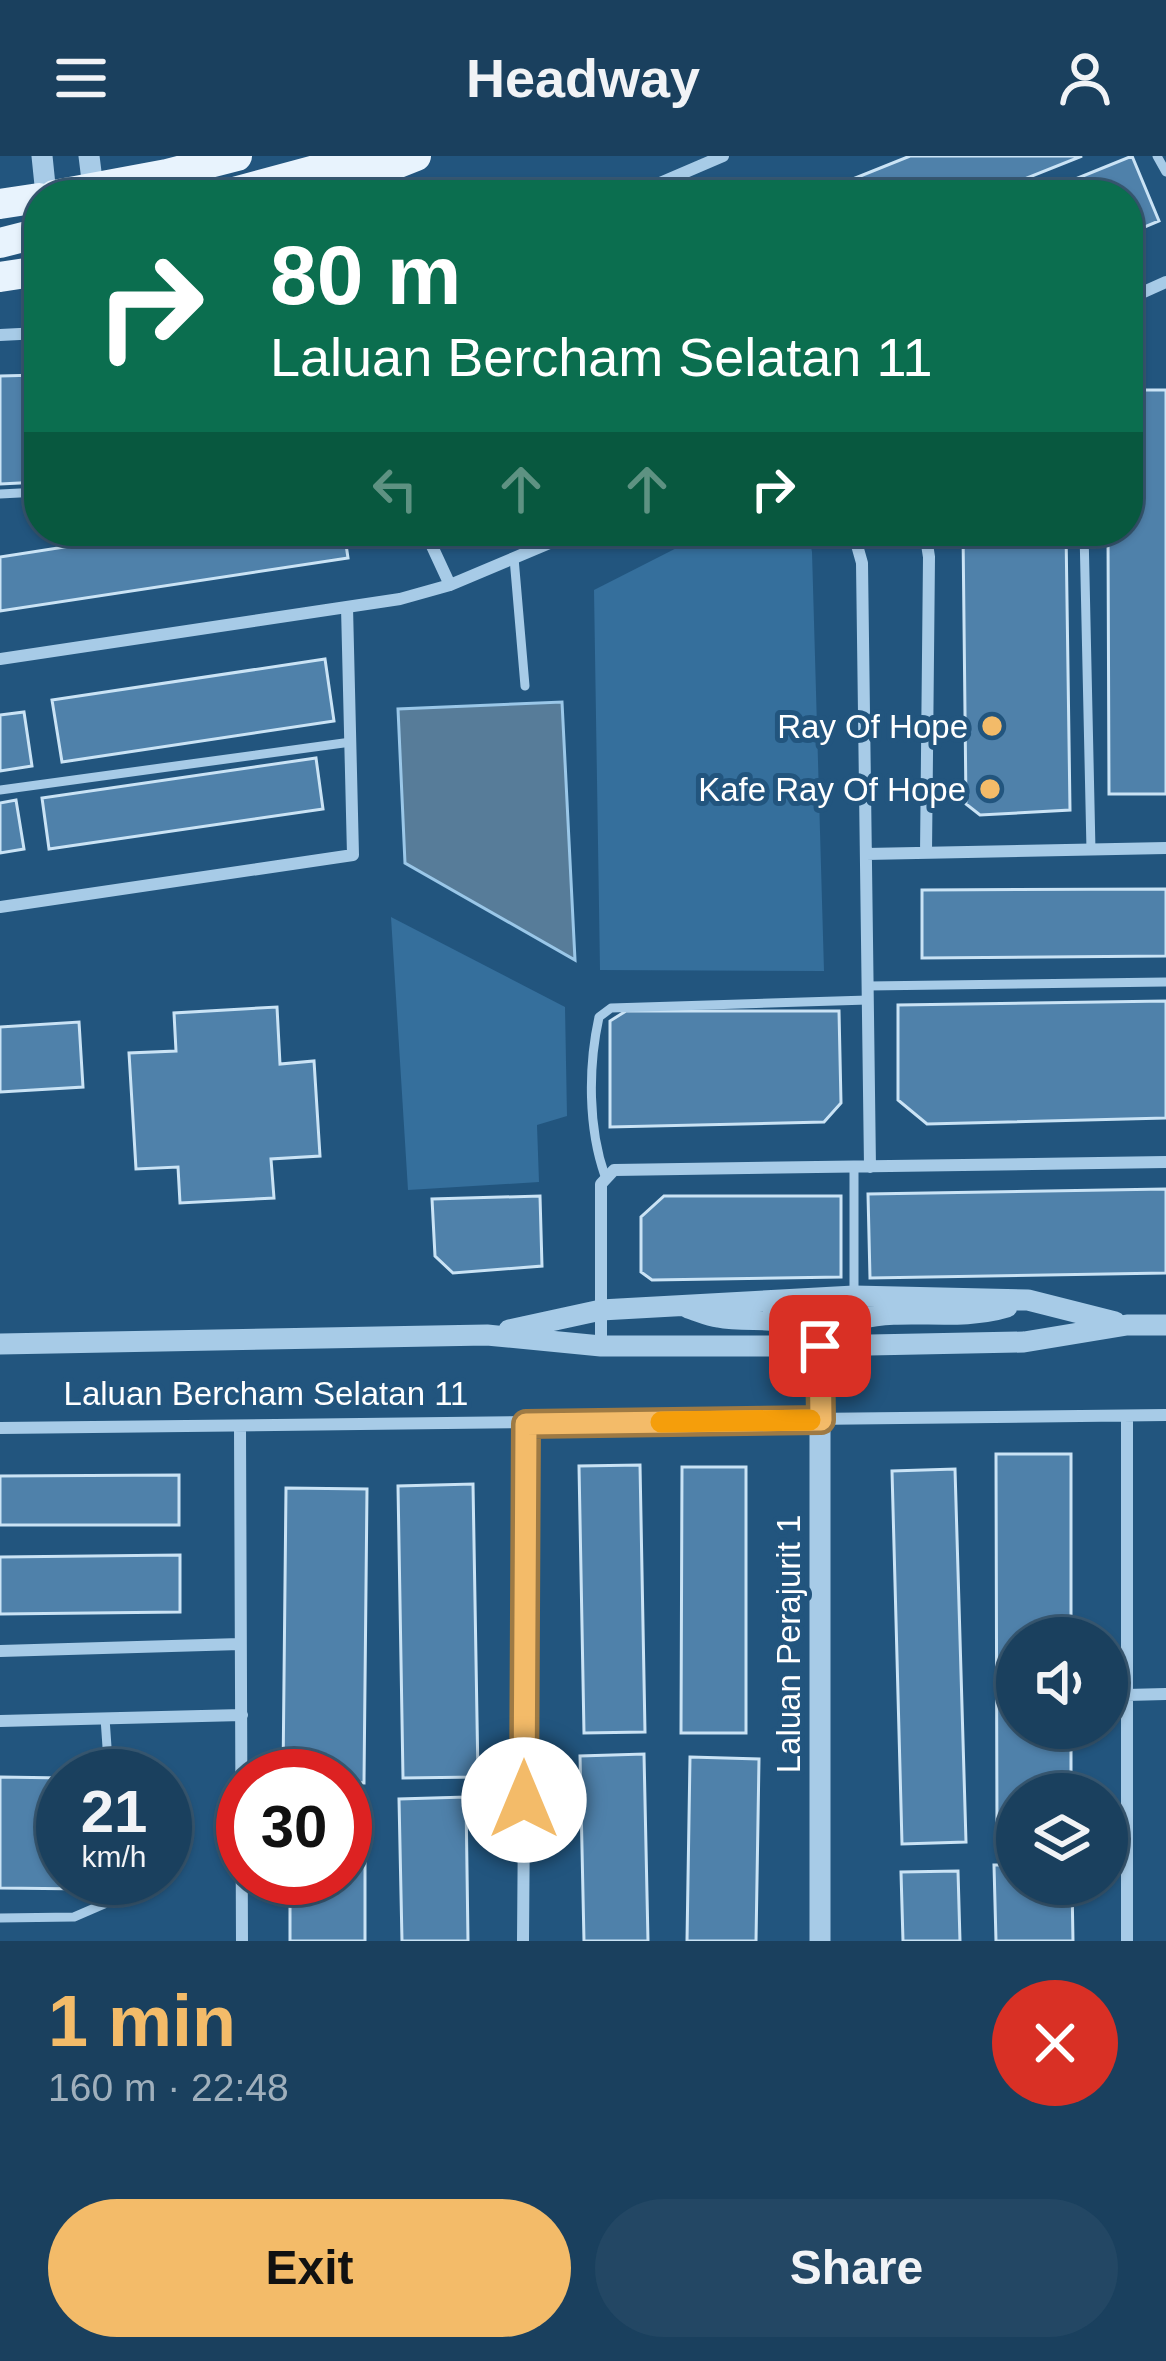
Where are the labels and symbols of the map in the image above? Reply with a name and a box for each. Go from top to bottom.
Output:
place label: Ray Of Hope [777,708,968,745]
marker: Ray Of Hope [979,713,1005,739]
place label: Kafe Ray Of Hope [698,771,966,808]
marker: Kafe Ray Of Hope [977,776,1003,802]
pin [769,1295,871,1397]
street label: Laluan Bercham Selatan 11 [64,1375,468,1412]
street label: Laluan Perajurit 1 [770,1515,807,1773]
position arrow [461,1737,587,1863]
speed limit sign: 30 [216,1749,372,1905]

